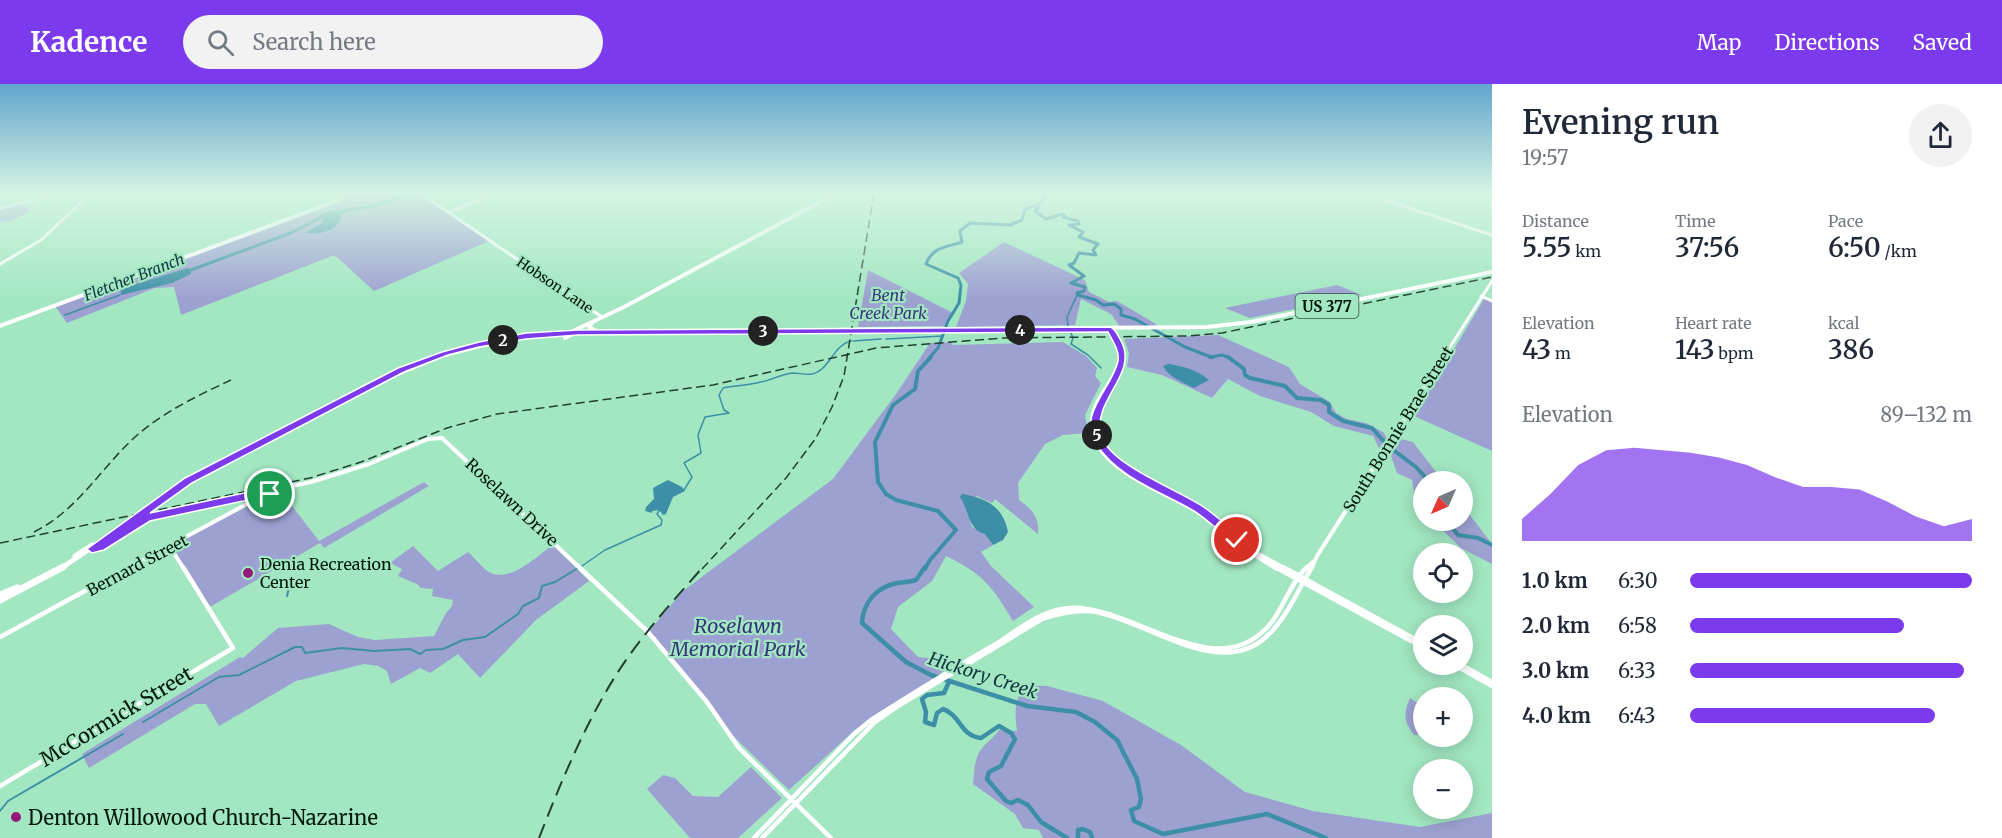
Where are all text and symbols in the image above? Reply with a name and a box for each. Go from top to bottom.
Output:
search box [183,15,603,69]
text: Kadence [30,24,147,60]
icon: search [204,26,237,59]
text: Search here [252,28,376,56]
text: Map [1697,29,1741,56]
text: Directions [1774,29,1879,56]
text: Saved [1912,29,1972,56]
text: Evening run [1522,102,1719,143]
button: share [1909,104,1972,167]
text: 19:57 [1522,145,1568,170]
text: Distance [1522,211,1589,231]
text: Time [1675,211,1716,231]
text: Pace [1828,211,1863,231]
text: 5.55 [1522,231,1571,264]
text: 37:56 [1675,231,1739,264]
text: 6:50 [1828,231,1881,264]
text: km [1571,241,1601,261]
text: /km [1881,241,1917,261]
water label: Fletcher Branch [80,249,187,305]
street label: Hobson Lane [513,253,597,317]
park label: Bent Creek Park [849,285,927,323]
road number: US 377 [1296,294,1358,318]
text: Elevation [1522,313,1595,333]
text: Heart rate [1675,313,1752,333]
text: kcal [1828,313,1859,333]
pin: 4 [1005,315,1035,345]
pin: 3 [748,316,778,346]
text: 4 [1015,320,1025,340]
text: 3 [758,321,768,341]
pin: 2 [488,325,518,355]
text: 2 [498,330,508,350]
text: 43 [1522,333,1551,366]
text: 143 [1675,333,1715,366]
text: 386 [1828,333,1874,366]
street label: South Bonnie Brae Street [1338,341,1458,516]
text: m [1551,343,1571,363]
text: bpm [1715,343,1754,363]
text: Elevation [1522,402,1613,427]
text: 89–132 m [1880,402,1972,427]
pin: 5 [1082,420,1112,450]
text: 5 [1092,425,1102,445]
street label: Roselawn Drive [461,454,563,550]
pin [244,468,295,519]
north arrow [1413,471,1473,531]
map controls [1413,471,1473,819]
icon: arrive [253,477,286,510]
pin [1211,514,1262,565]
icon: check [1220,523,1253,556]
street label: Bernard Street [83,530,192,600]
button: locate [1413,543,1473,603]
place label: Denia Recreation Center [260,554,392,592]
marker: Denia Recreation Center [241,566,255,580]
text: 1.0 km [1522,568,1588,593]
text: 6:30 [1618,568,1658,593]
park label: Roselawn Memorial Park [669,613,806,661]
text: 2.0 km [1522,613,1590,638]
text: 6:58 [1618,613,1657,638]
button: layers [1413,615,1473,675]
water label: Hickory Creek [924,646,1041,704]
text: 3.0 km [1522,658,1589,683]
text: 6:33 [1618,658,1656,683]
street label: McCormick Street [35,660,197,772]
button: + [1413,687,1473,747]
text: 4.0 km [1522,703,1591,728]
text: 6:43 [1618,703,1655,728]
button: − [1413,759,1473,819]
place label: Denton Willowood Church-Nazarine [28,805,378,830]
marker: Denton Willowood Church-Nazarine [9,810,23,824]

